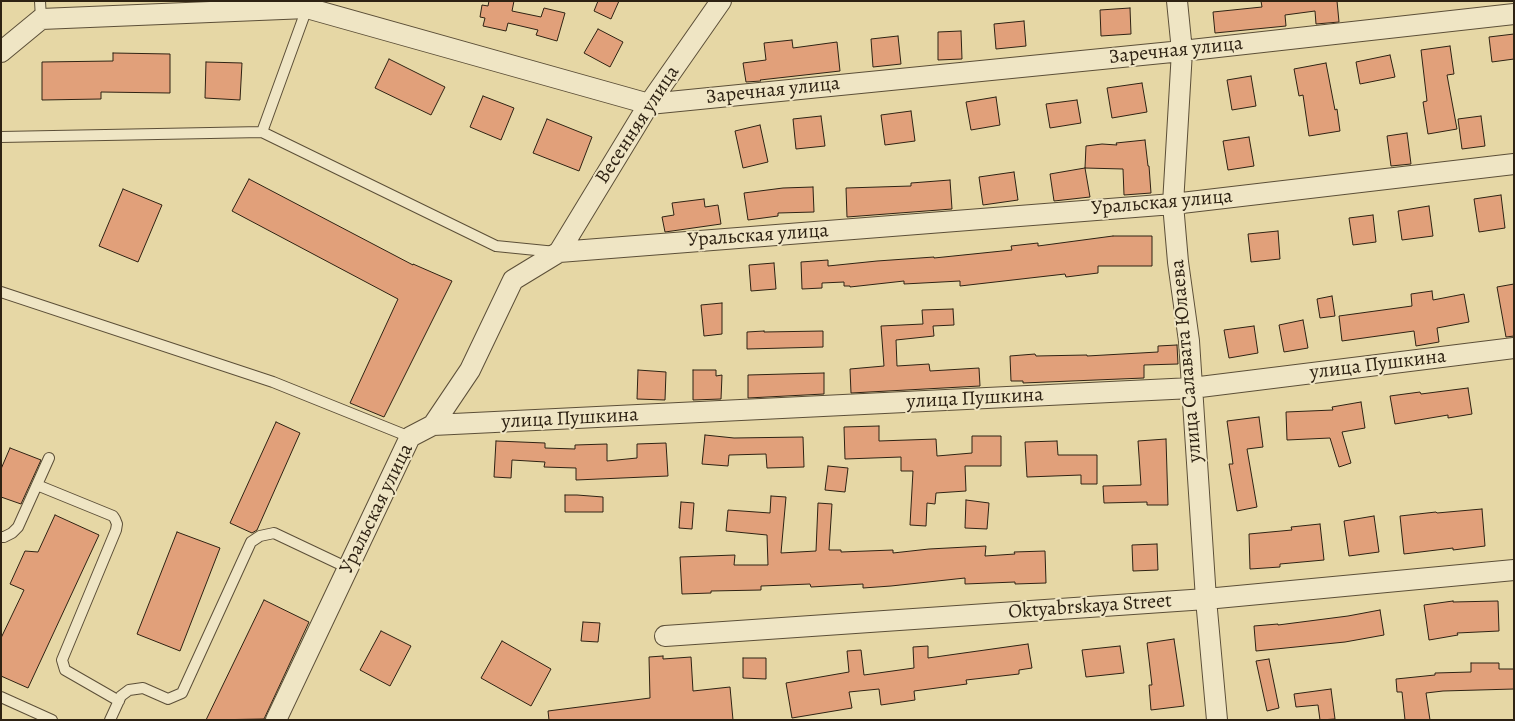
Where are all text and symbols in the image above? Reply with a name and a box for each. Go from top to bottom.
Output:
street label: Заречная улица [1108,32,1244,70]
street label: Весенняя улица [591,61,685,189]
street label: Заречная улица [705,72,841,110]
street label: Уральская улица [1090,185,1234,221]
street label: Уральская улица [686,219,830,253]
street label: улица Салавата Юлаева [1166,258,1208,464]
street label: улица Пушкина [1309,345,1447,385]
street label: улица Пушкина [906,383,1044,415]
street label: улица Пушкина [501,403,639,435]
street label: Уральская улица [335,440,419,578]
street label: Oktyabrskaya Street [1008,589,1172,625]

